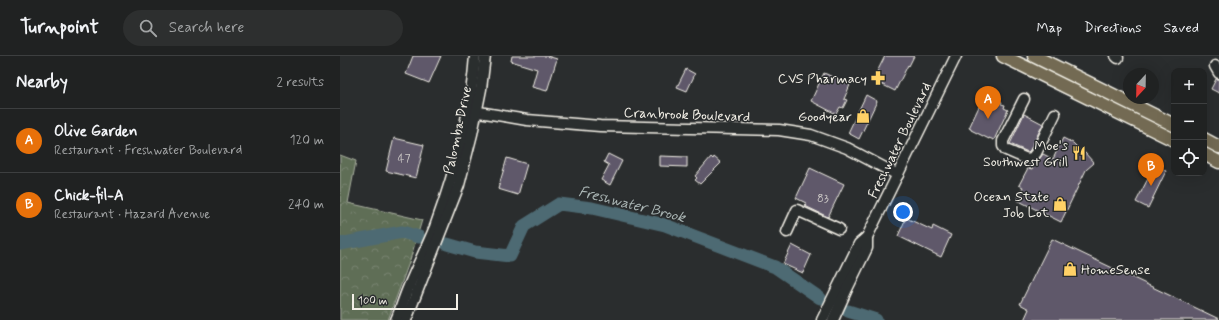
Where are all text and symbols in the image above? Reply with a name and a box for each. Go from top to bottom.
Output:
search box [123,10,403,46]
text: Turnpoint [20,15,99,40]
icon: search [137,17,159,39]
text: Search here [169,18,244,38]
text: Map [1036,19,1062,37]
text: Directions [1084,19,1142,37]
text: Saved [1164,19,1199,37]
north arrow [1123,68,1159,104]
map controls [1171,68,1207,176]
button: + [1171,68,1207,104]
place label: CVS Pharmacy [778,70,867,88]
pharmacy icon: CVS Pharmacy [870,70,886,86]
text: Nearby [16,71,68,93]
text: 2 results [277,74,324,91]
street label: Freshwater Boulevard [864,80,936,201]
street label: Palomba Drive [440,84,476,176]
pin: A [975,86,1001,119]
street label: Cranbrook Boulevard [623,104,751,126]
button: − [1171,104,1207,140]
place label: Goodyear [798,108,852,126]
shop icon: Goodyear [855,108,871,124]
text: Olive Garden [54,122,137,142]
text: A [25,132,33,149]
text: 120 m [290,132,324,149]
place label: Moe's Southwest Grill [983,137,1068,171]
button: locate [1171,140,1207,176]
text: Restaurant · Freshwater Boulevard [54,142,242,159]
restaurant icon: Moe's Southwest Grill [1071,145,1087,161]
house number: 47 [397,151,411,167]
pin: B [1138,153,1164,186]
water label: Freshwater Brook [576,182,689,228]
text: Chick-fil-A [54,186,124,206]
place label: Ocean State Job Lot [974,188,1050,222]
house number: 83 [817,191,829,207]
text: B [25,196,33,213]
text: 240 m [288,196,324,213]
shop icon: Ocean State Job Lot [1052,196,1068,212]
your location [893,202,913,222]
text: Restaurant · Hazard Avenue [54,206,210,223]
shop icon: HomeSense [1062,261,1078,277]
place label: HomeSense [1081,261,1151,279]
scale bar [352,292,458,311]
text: 100 m [358,294,388,308]

